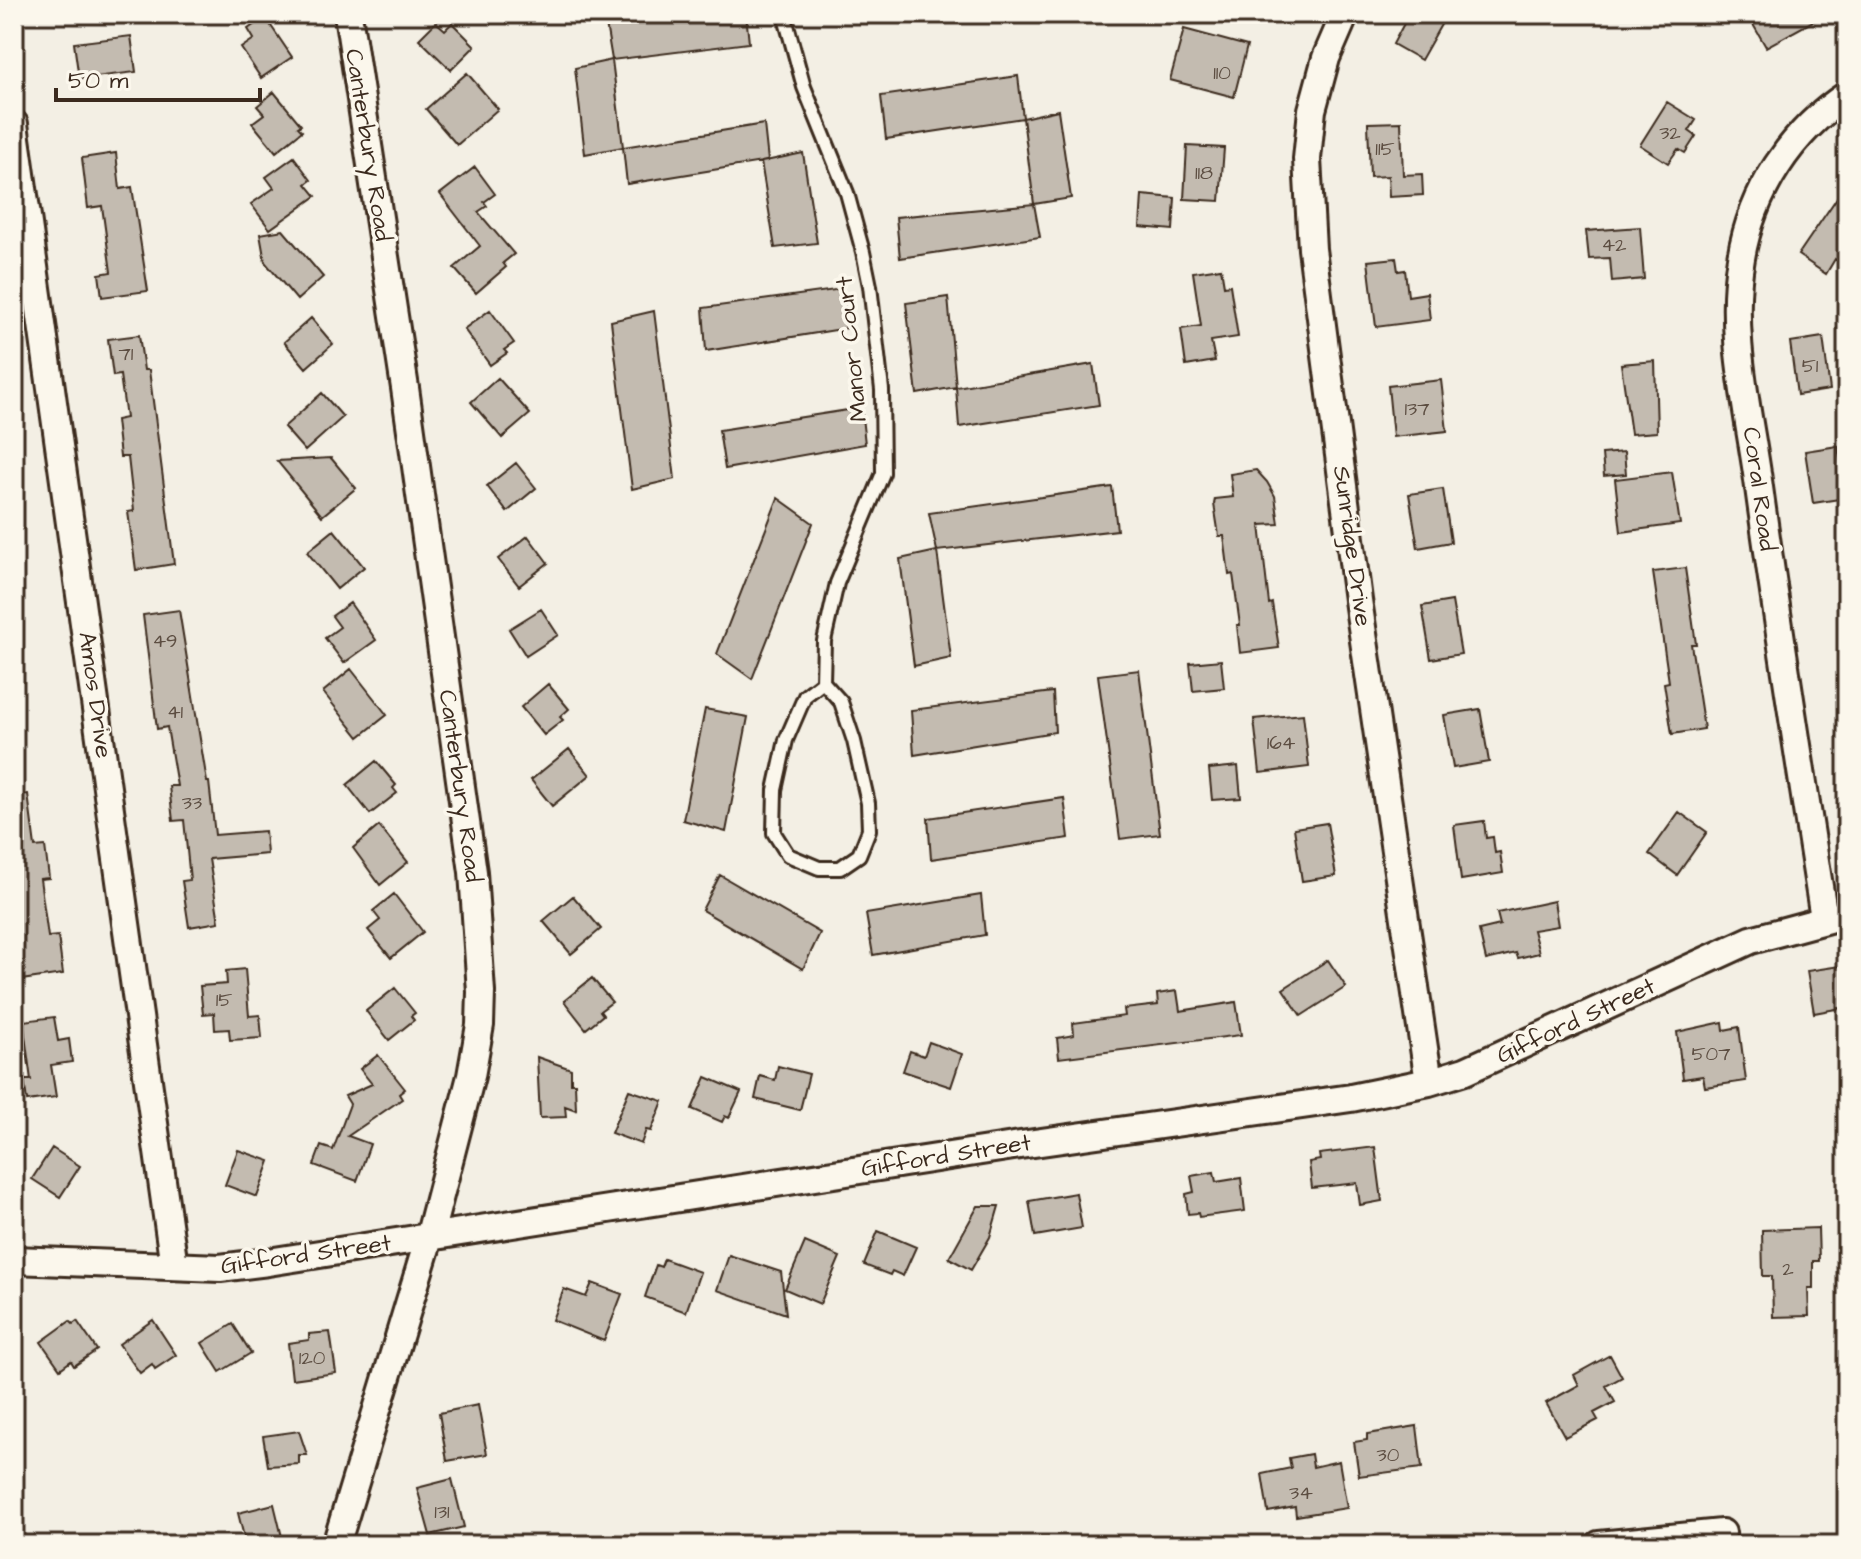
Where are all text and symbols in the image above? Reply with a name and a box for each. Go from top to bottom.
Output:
street label: Canterbury Road [335,47,400,244]
scale bar [56,52,260,102]
house number: 110 [1213,59,1231,87]
text: 50 m [68,64,129,98]
house number: 32 [1659,119,1681,147]
house number: 115 [1375,135,1395,163]
house number: 118 [1195,159,1213,187]
house number: 42 [1601,231,1627,259]
street label: Manor Court [827,274,877,423]
house number: 71 [119,340,134,368]
house number: 51 [1802,352,1819,380]
house number: 137 [1404,395,1430,423]
street label: Coral Road [1734,425,1784,553]
street label: Sunridge Drive [1323,464,1380,629]
house number: 49 [153,627,178,655]
street label: Amos Drive [69,630,121,760]
street label: Canterbury Road [429,688,490,885]
house number: 41 [167,698,184,726]
house number: 164 [1267,729,1296,757]
house number: 33 [182,789,202,817]
street label: Gifford Street [1491,969,1661,1073]
house number: 15 [216,986,232,1014]
house number: 507 [1691,1040,1731,1068]
street label: Gifford Street [859,1126,1034,1186]
street label: Gifford Street [219,1226,394,1284]
house number: 2 [1782,1255,1794,1283]
house number: 120 [299,1344,326,1372]
house number: 30 [1377,1441,1400,1469]
house number: 34 [1289,1479,1313,1507]
house number: 131 [434,1498,450,1526]

